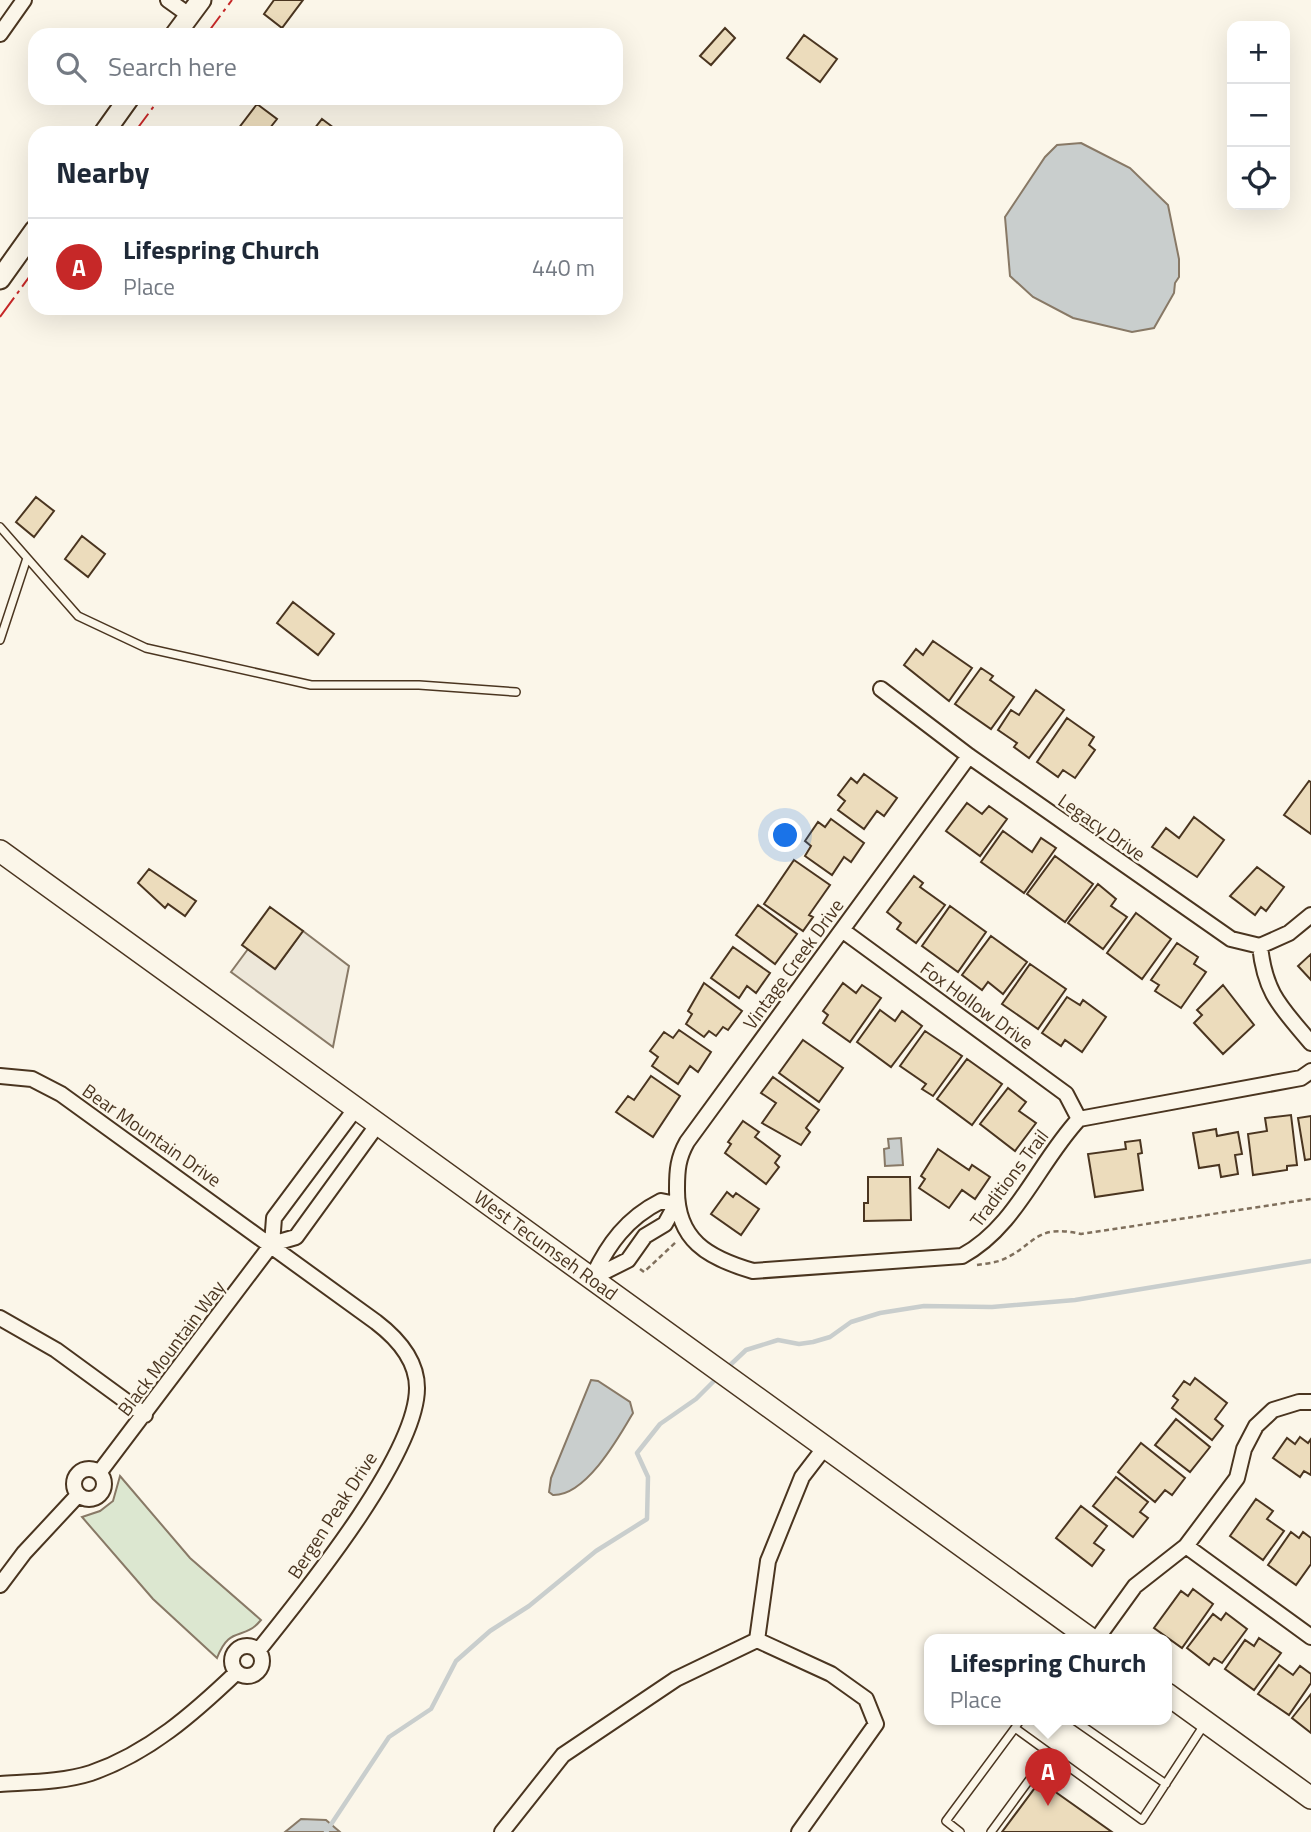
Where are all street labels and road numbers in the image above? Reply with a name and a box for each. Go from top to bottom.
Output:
street label: Legacy Drive [1053,786,1152,867]
street label: Vintage Creek Drive [735,892,850,1035]
street label: Fox Hollow Drive [915,954,1040,1056]
street label: Bear Mountain Drive [77,1076,228,1194]
street label: Traditions Trail [962,1123,1055,1233]
street label: West Tecumseh Road [468,1182,624,1307]
street label: Black Mountain Way [110,1274,231,1422]
street label: Bergen Peak Drive [279,1445,384,1584]

